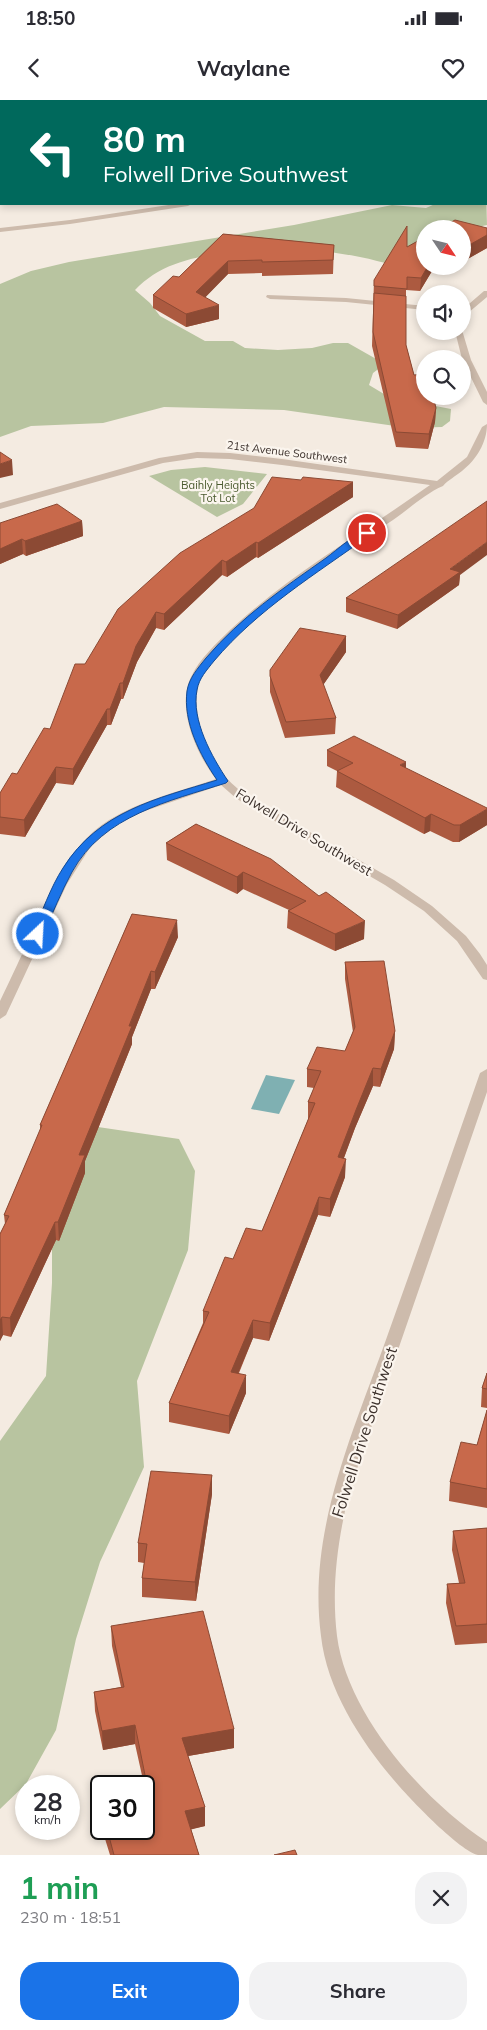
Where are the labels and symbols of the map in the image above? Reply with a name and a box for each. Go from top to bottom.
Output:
north arrow [416,220,471,275]
street label: 21st Avenue Southwest [226,438,348,466]
park label: Baihly Heights Tot Lot [181,478,255,505]
pin [346,512,388,554]
street label: Folwell Drive Southwest [233,784,375,880]
position arrow [11,907,63,959]
street label: Folwell Drive Southwest [327,1344,401,1520]
speed limit sign: 30 [90,1775,155,1840]

